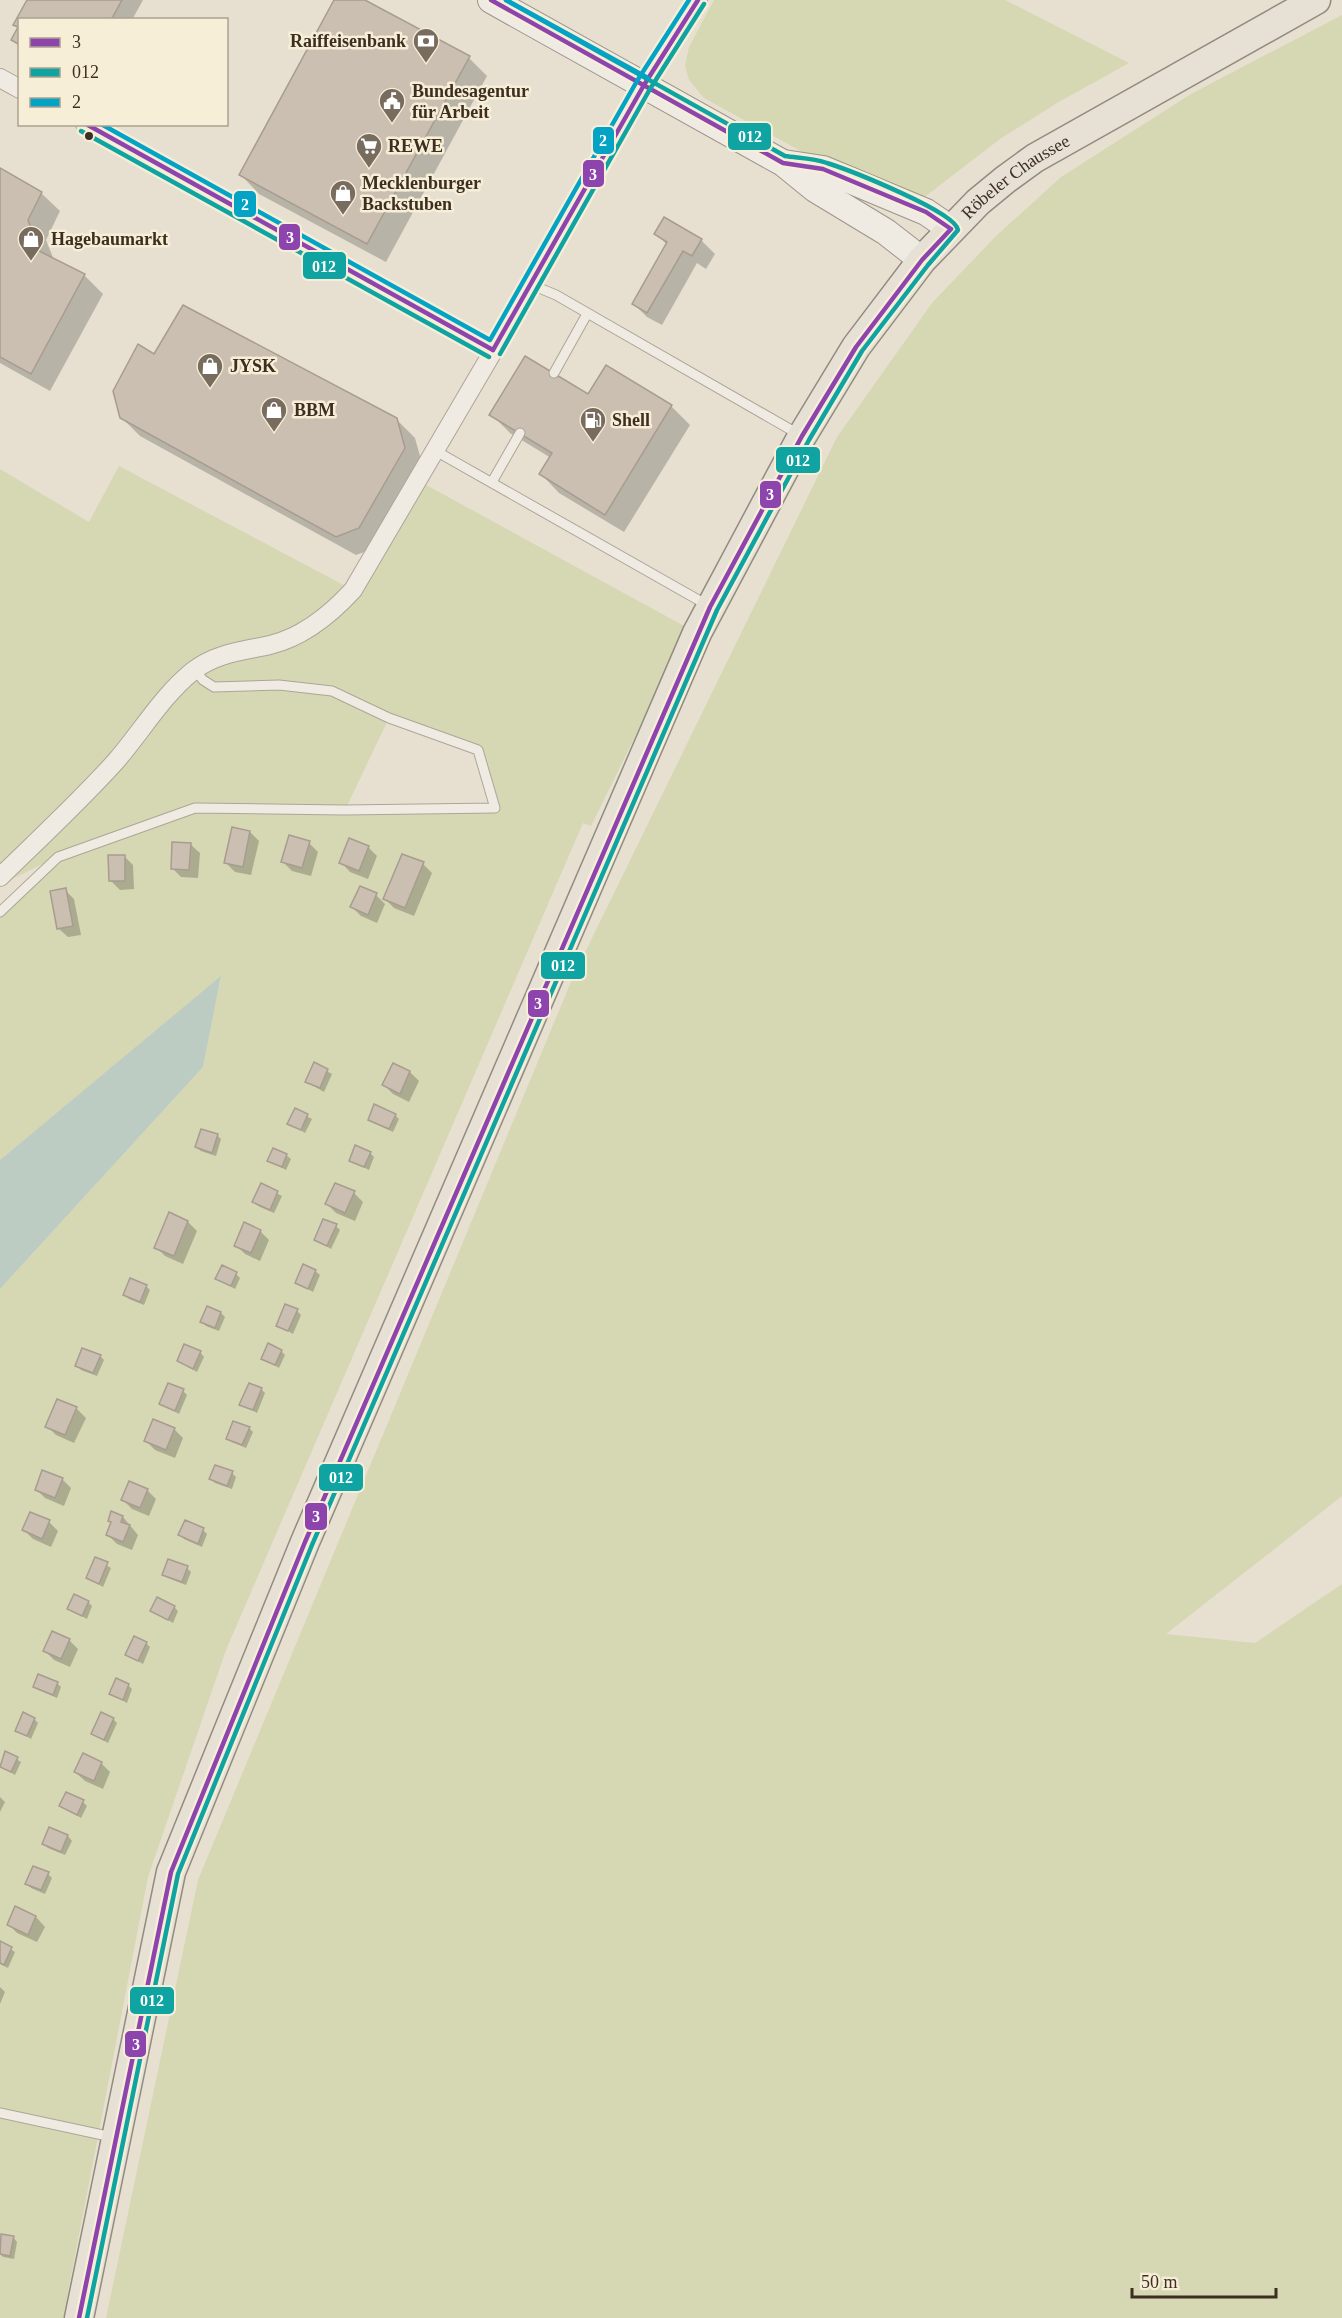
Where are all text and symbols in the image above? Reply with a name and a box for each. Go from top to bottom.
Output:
legend [18,18,228,126]
bank icon: Raiffeisenbank [411,26,441,64]
place label: Raiffeisenbank [290,31,406,51]
text: 3 [72,32,81,52]
text: 012 [72,62,99,82]
place label: Bundesagentur für Arbeit [412,81,529,122]
public building icon: Bundesagentur für Arbeit [377,86,407,124]
text: 2 [72,92,81,112]
line badge: 012 [727,122,772,151]
line badge: 2 [592,126,615,155]
text: 012 [738,128,762,145]
unlabelled marker [83,130,95,142]
supermarket icon: REWE [354,131,384,169]
street label: Röbeler Chaussee [957,131,1073,223]
text: 2 [599,132,607,149]
place label: REWE [388,136,443,156]
line badge: 3 [582,159,605,188]
text: 3 [589,166,597,183]
place label: Mecklenburger Backstuben [362,173,481,214]
shop icon: Mecklenburger Backstuben [328,178,358,216]
line badge: 2 [233,190,257,218]
text: 2 [241,196,249,213]
line badge: 3 [278,223,301,251]
shop icon: Hagebaumarkt [16,224,46,262]
place label: Hagebaumarkt [51,229,168,249]
text: 3 [286,229,294,246]
line badge: 012 [302,251,347,280]
text: 012 [312,258,336,275]
shop icon: JYSK [195,351,225,389]
place label: JYSK [230,356,276,376]
shop icon: BBM [259,395,289,433]
place label: BBM [294,400,335,420]
fuel station icon: Shell [578,405,608,443]
place label: Shell [612,410,650,430]
line badge: 012 [775,446,821,474]
text: 012 [786,452,810,469]
line badge: 3 [759,480,782,509]
text: 3 [766,486,774,503]
line badge: 012 [540,951,586,980]
text: 012 [551,957,575,974]
line badge: 3 [527,989,550,1018]
text: 3 [534,995,542,1012]
line badge: 012 [318,1463,364,1492]
text: 012 [329,1469,353,1486]
line badge: 3 [304,1502,328,1531]
text: 3 [312,1508,320,1525]
line badge: 012 [129,1986,175,2015]
text: 012 [140,1992,164,2009]
line badge: 3 [124,2030,147,2058]
text: 3 [132,2036,140,2053]
scale bar [1132,2261,1276,2299]
text: 50 m [1141,2272,1178,2292]

